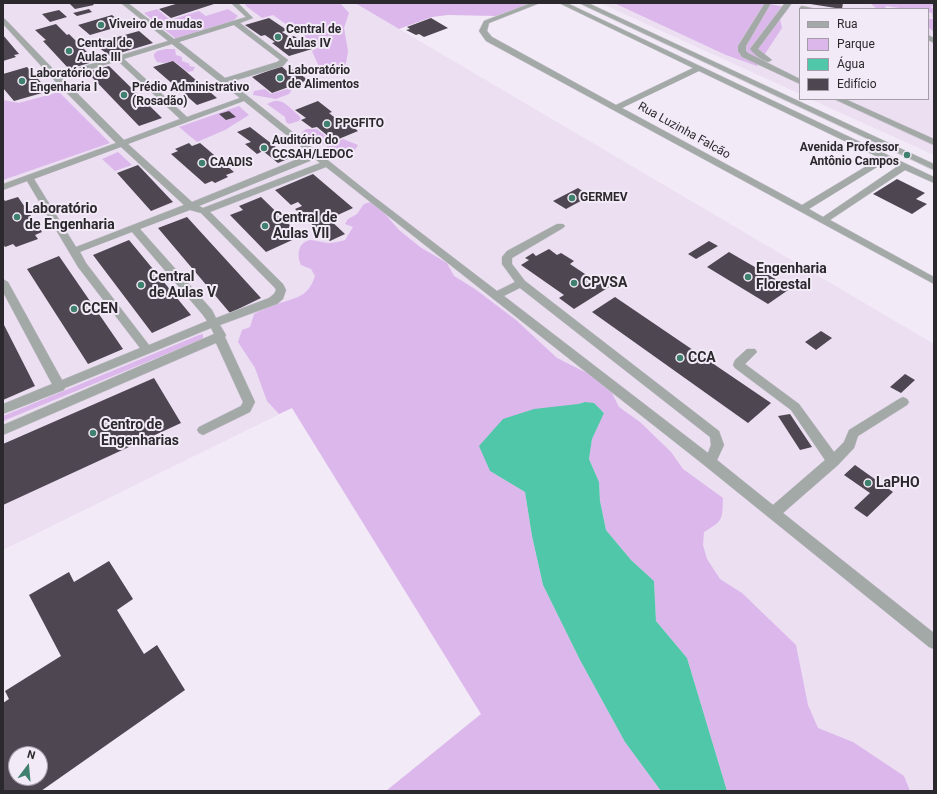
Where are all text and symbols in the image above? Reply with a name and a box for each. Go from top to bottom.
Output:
legend [799,8,929,100]
text: Rua [837,17,858,31]
place label: Viveiro de mudas [109,18,202,32]
marker: Viveiro de mudas [96,20,106,30]
place label: Central de Aulas IV [286,23,341,51]
marker: Central de Aulas IV [273,32,283,42]
place label: Central de Aulas III [77,37,132,65]
text: Parque [837,37,875,51]
marker: Central de Aulas III [64,46,74,56]
text: Água [837,57,865,71]
place label: Laboratório de Alimentos [288,64,359,92]
place label: Laboratório de Engenharia I [30,67,108,95]
marker: Laboratório de Alimentos [275,73,285,83]
marker: Laboratório de Engenharia I [17,76,27,86]
text: Edifício [837,77,877,91]
place label: Prédio Administrativo (Rosadão) [132,81,249,109]
marker: Prédio Administrativo (Rosadão) [119,90,129,100]
street label: Rua Luzinha Falcão [635,100,733,162]
place label: PPGFITO [335,117,384,131]
marker: PPGFITO [322,119,332,129]
place label: Auditório do CCSAH/LEDOC [272,134,353,162]
place label: Avenida Professor Antônio Campos [800,141,899,169]
marker: Auditório do CCSAH/LEDOC [259,143,269,153]
marker: Avenida Professor Antônio Campos [902,150,912,160]
place label: CAADIS [210,156,253,170]
marker: CAADIS [197,158,207,168]
place label: GERMEV [580,191,628,205]
marker: GERMEV [567,193,577,203]
place label: Laboratório de Engenharia [25,201,115,234]
place label: Central de Aulas VII [273,210,337,242]
marker: Laboratório de Engenharia [12,212,22,222]
marker: Central de Aulas VII [260,221,270,231]
place label: Engenharia Florestal [756,261,827,294]
place label: Central de Aulas V [149,269,216,302]
marker: Engenharia Florestal [743,272,753,282]
place label: CPVSA [582,275,627,291]
marker: CPVSA [569,278,579,288]
marker: Central de Aulas V [136,280,146,290]
place label: CCEN [82,301,118,317]
marker: CCEN [69,304,79,314]
place label: CCA [688,350,716,366]
marker: CCA [675,353,685,363]
place label: Centro de Engenharias [101,417,179,450]
marker: Centro de Engenharias [88,428,98,438]
place label: LaPHO [876,475,920,491]
marker: LaPHO [863,478,873,488]
north arrow [8,746,48,786]
text: N [26,748,37,762]

